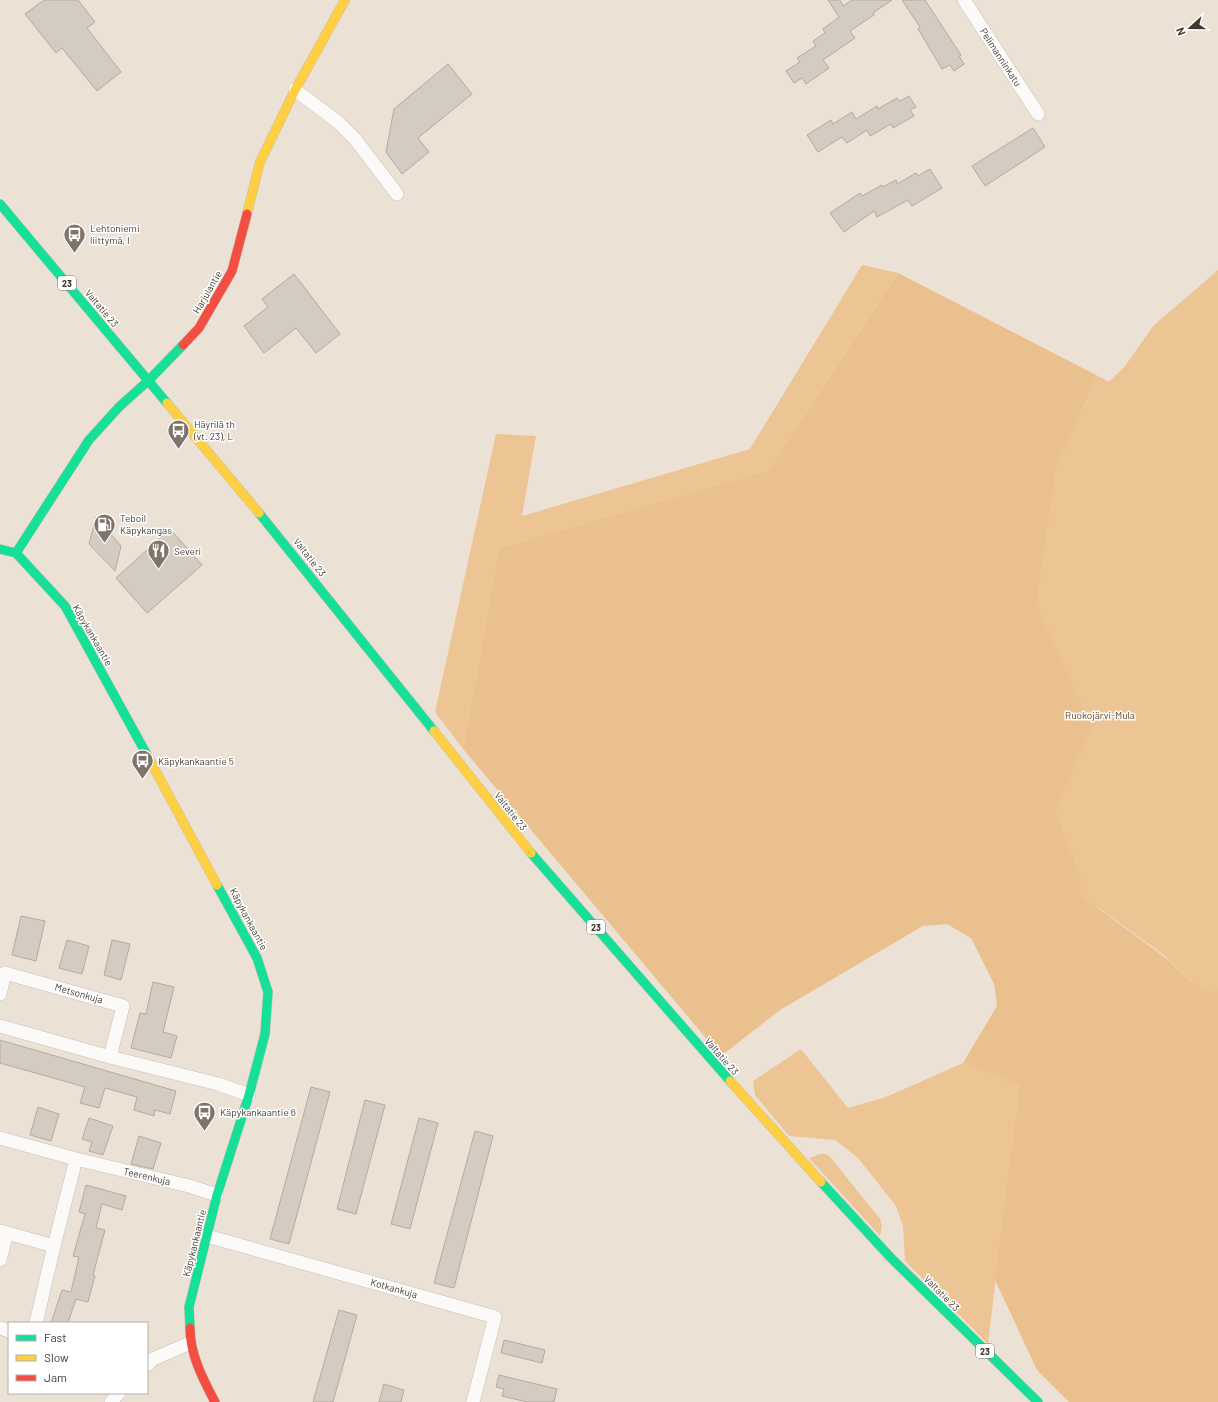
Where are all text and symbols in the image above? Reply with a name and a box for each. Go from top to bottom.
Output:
north arrow [1170,8,1210,48]
street label: Pelimanninkatu [978,26,1024,88]
text: N [1173,26,1188,38]
bus stop icon: Lehtoniemi liittymä, I [62,221,88,254]
place label: Lehtoniemi liittymä, I [90,222,139,246]
street label: Harjulantie [190,268,224,316]
road number: 23 [58,276,76,290]
street label: Valtatie 23 [83,287,121,329]
bus stop icon: Häyrilä th (vt. 23), L [166,417,192,450]
place label: Häyrilä th (vt. 23), L [193,418,235,442]
fuel station icon: Teboil Käpykangas [92,511,118,544]
place label: Teboil Käpykangas [120,512,172,536]
street label: Valtatie 23 [291,535,329,579]
restaurant icon: Severi [146,538,172,571]
place label: Severi [174,545,201,557]
street label: Käpykankaantie [71,602,115,668]
park label: Ruokojärvi-Mula [1065,709,1135,721]
bus stop icon: Käpykankaantie 5 [130,748,156,781]
place label: Käpykankaantie 5 [158,755,234,767]
street label: Valtatie 23 [492,789,530,833]
street label: Käpykankaantie [228,886,270,952]
road number: 23 [587,920,605,934]
street label: Metsonkuja [53,980,105,1006]
street label: Valtatie 23 [703,1035,741,1077]
bus stop icon: Käpykankaantie 6 [191,1099,217,1132]
place label: Käpykankaantie 6 [220,1106,296,1118]
street label: Teerenkuja [122,1165,172,1187]
street label: Käpykankaantie [180,1208,208,1278]
street label: Valtatie 23 [922,1273,962,1313]
street label: Kotkankuja [369,1276,419,1300]
legend [8,1322,148,1394]
text: Fast [44,1330,67,1344]
road number: 23 [976,1344,994,1358]
text: Slow [44,1350,69,1364]
text: Jam [44,1370,67,1384]

